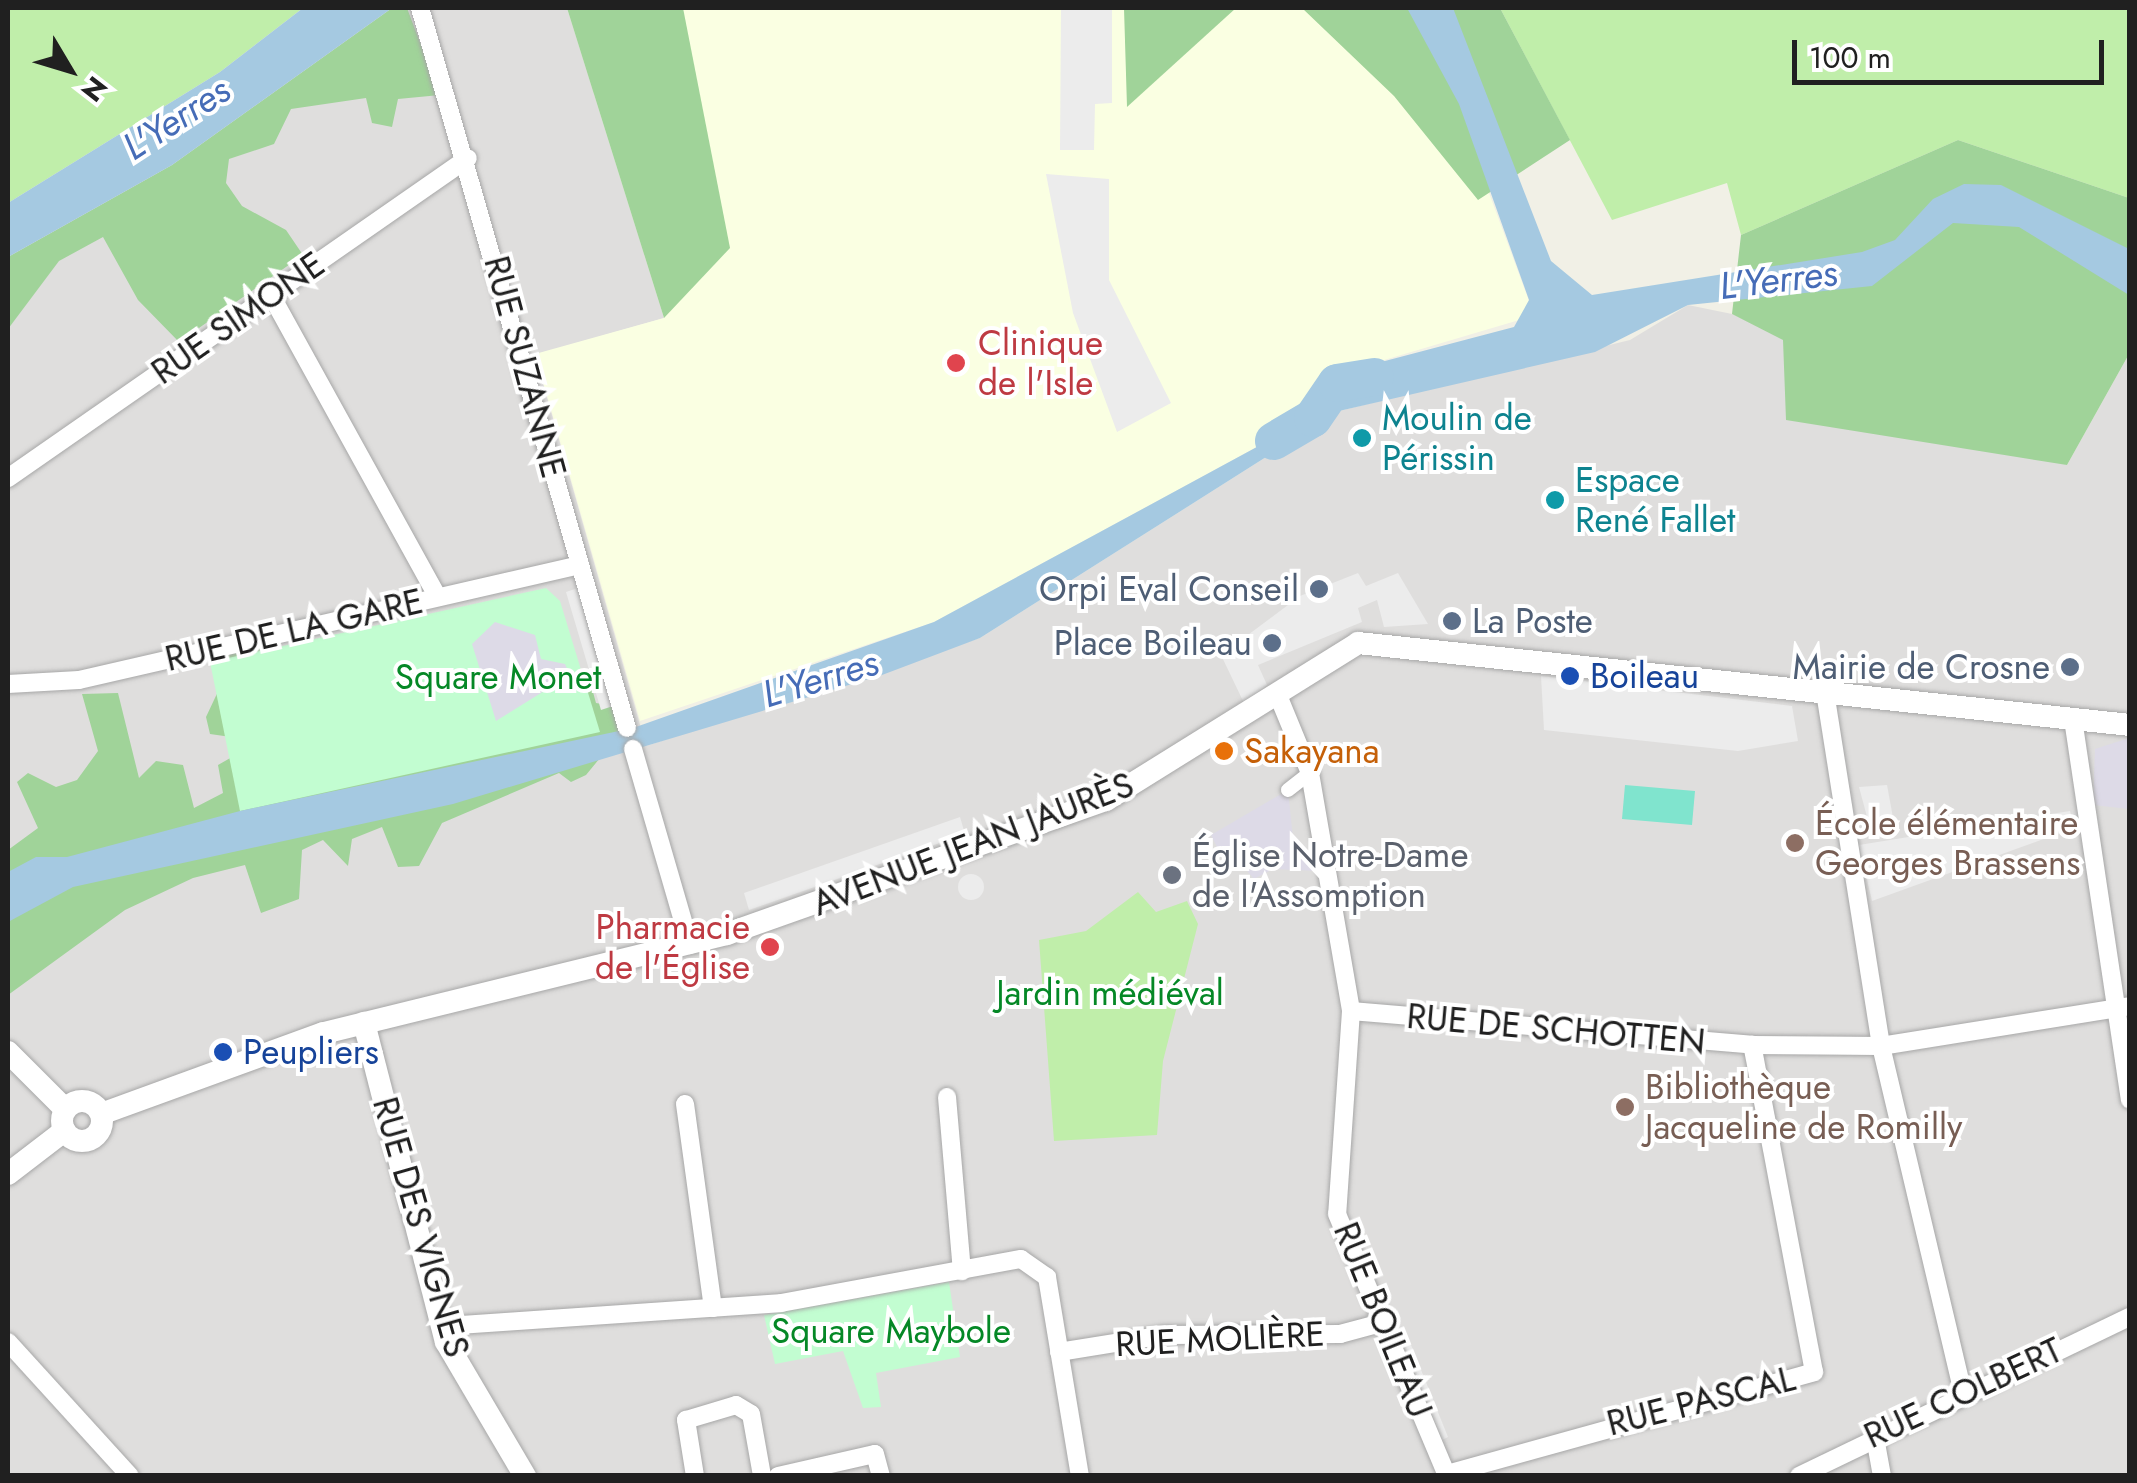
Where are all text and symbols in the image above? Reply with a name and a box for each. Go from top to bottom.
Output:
north arrow [20,20,120,120]
scale bar [1797,20,2110,82]
text: 100 m [1809,36,1891,79]
text: N [71,67,117,110]
water label: L'Yerres [114,67,238,169]
street label: RUE SIMONE [143,243,333,393]
water label: L'Yerres [1717,249,1839,309]
street label: RUE SUZANNE [475,251,575,483]
place label: Clinique de l'Isle [978,322,1103,404]
marker: Clinique de l'Isle [943,350,969,376]
place label: Moulin de Périssin [1382,397,1532,479]
marker: Moulin de Périssin [1351,427,1373,449]
place label: Espace René Fallet [1575,459,1735,541]
marker: Espace René Fallet [1544,489,1566,511]
place label: Orpi Eval Conseil [1039,568,1299,610]
marker: Orpi Eval Conseil [1308,578,1330,600]
street label: RUE DE LA GARE [161,580,427,680]
place label: La Poste [1472,600,1593,642]
marker: La Poste [1441,610,1463,632]
place label: Place Boileau [1054,622,1252,664]
marker: Place Boileau [1261,632,1283,654]
water label: L'Yerres [757,639,883,717]
place label: Mairie de Crosne [1793,646,2050,688]
place label: Boileau [1590,655,1699,697]
park label: Square Monet [395,656,601,698]
marker: Mairie de Crosne [2059,656,2081,678]
marker: Boileau [1559,665,1581,687]
place label: Sakayana [1244,730,1380,772]
marker: Sakayana [1213,740,1235,762]
street label: AVENUE JEAN JAURÈS [807,763,1139,925]
place label: École élémentaire Georges Brassens [1815,802,2080,884]
marker: École élémentaire Georges Brassens [1784,832,1806,854]
place label: Église Notre-Dame de l'Assomption [1192,834,1468,916]
marker: Église Notre-Dame de l'Assomption [1161,864,1183,886]
place label: Pharmacie de l'Église [595,906,750,988]
marker: Pharmacie de l'Église [759,936,781,958]
park label: Jardin médiéval [996,972,1224,1014]
street label: RUE DE SCHOTTEN [1405,995,1707,1063]
place label: Peupliers [243,1031,379,1073]
marker: Peupliers [212,1041,234,1063]
place label: Bibliothèque Jacqueline de Romilly [1645,1066,1962,1148]
street label: RUE DES VIGNES [364,1092,478,1362]
marker: Bibliothèque Jacqueline de Romilly [1614,1096,1636,1118]
street label: RUE BOILEAU [1325,1216,1441,1424]
park label: Square Maybole [771,1310,1011,1352]
street label: RUE MOLIÈRE [1114,1313,1326,1365]
street label: RUE COLBERT [1857,1329,2069,1457]
street label: RUE PASCAL [1602,1357,1800,1445]

